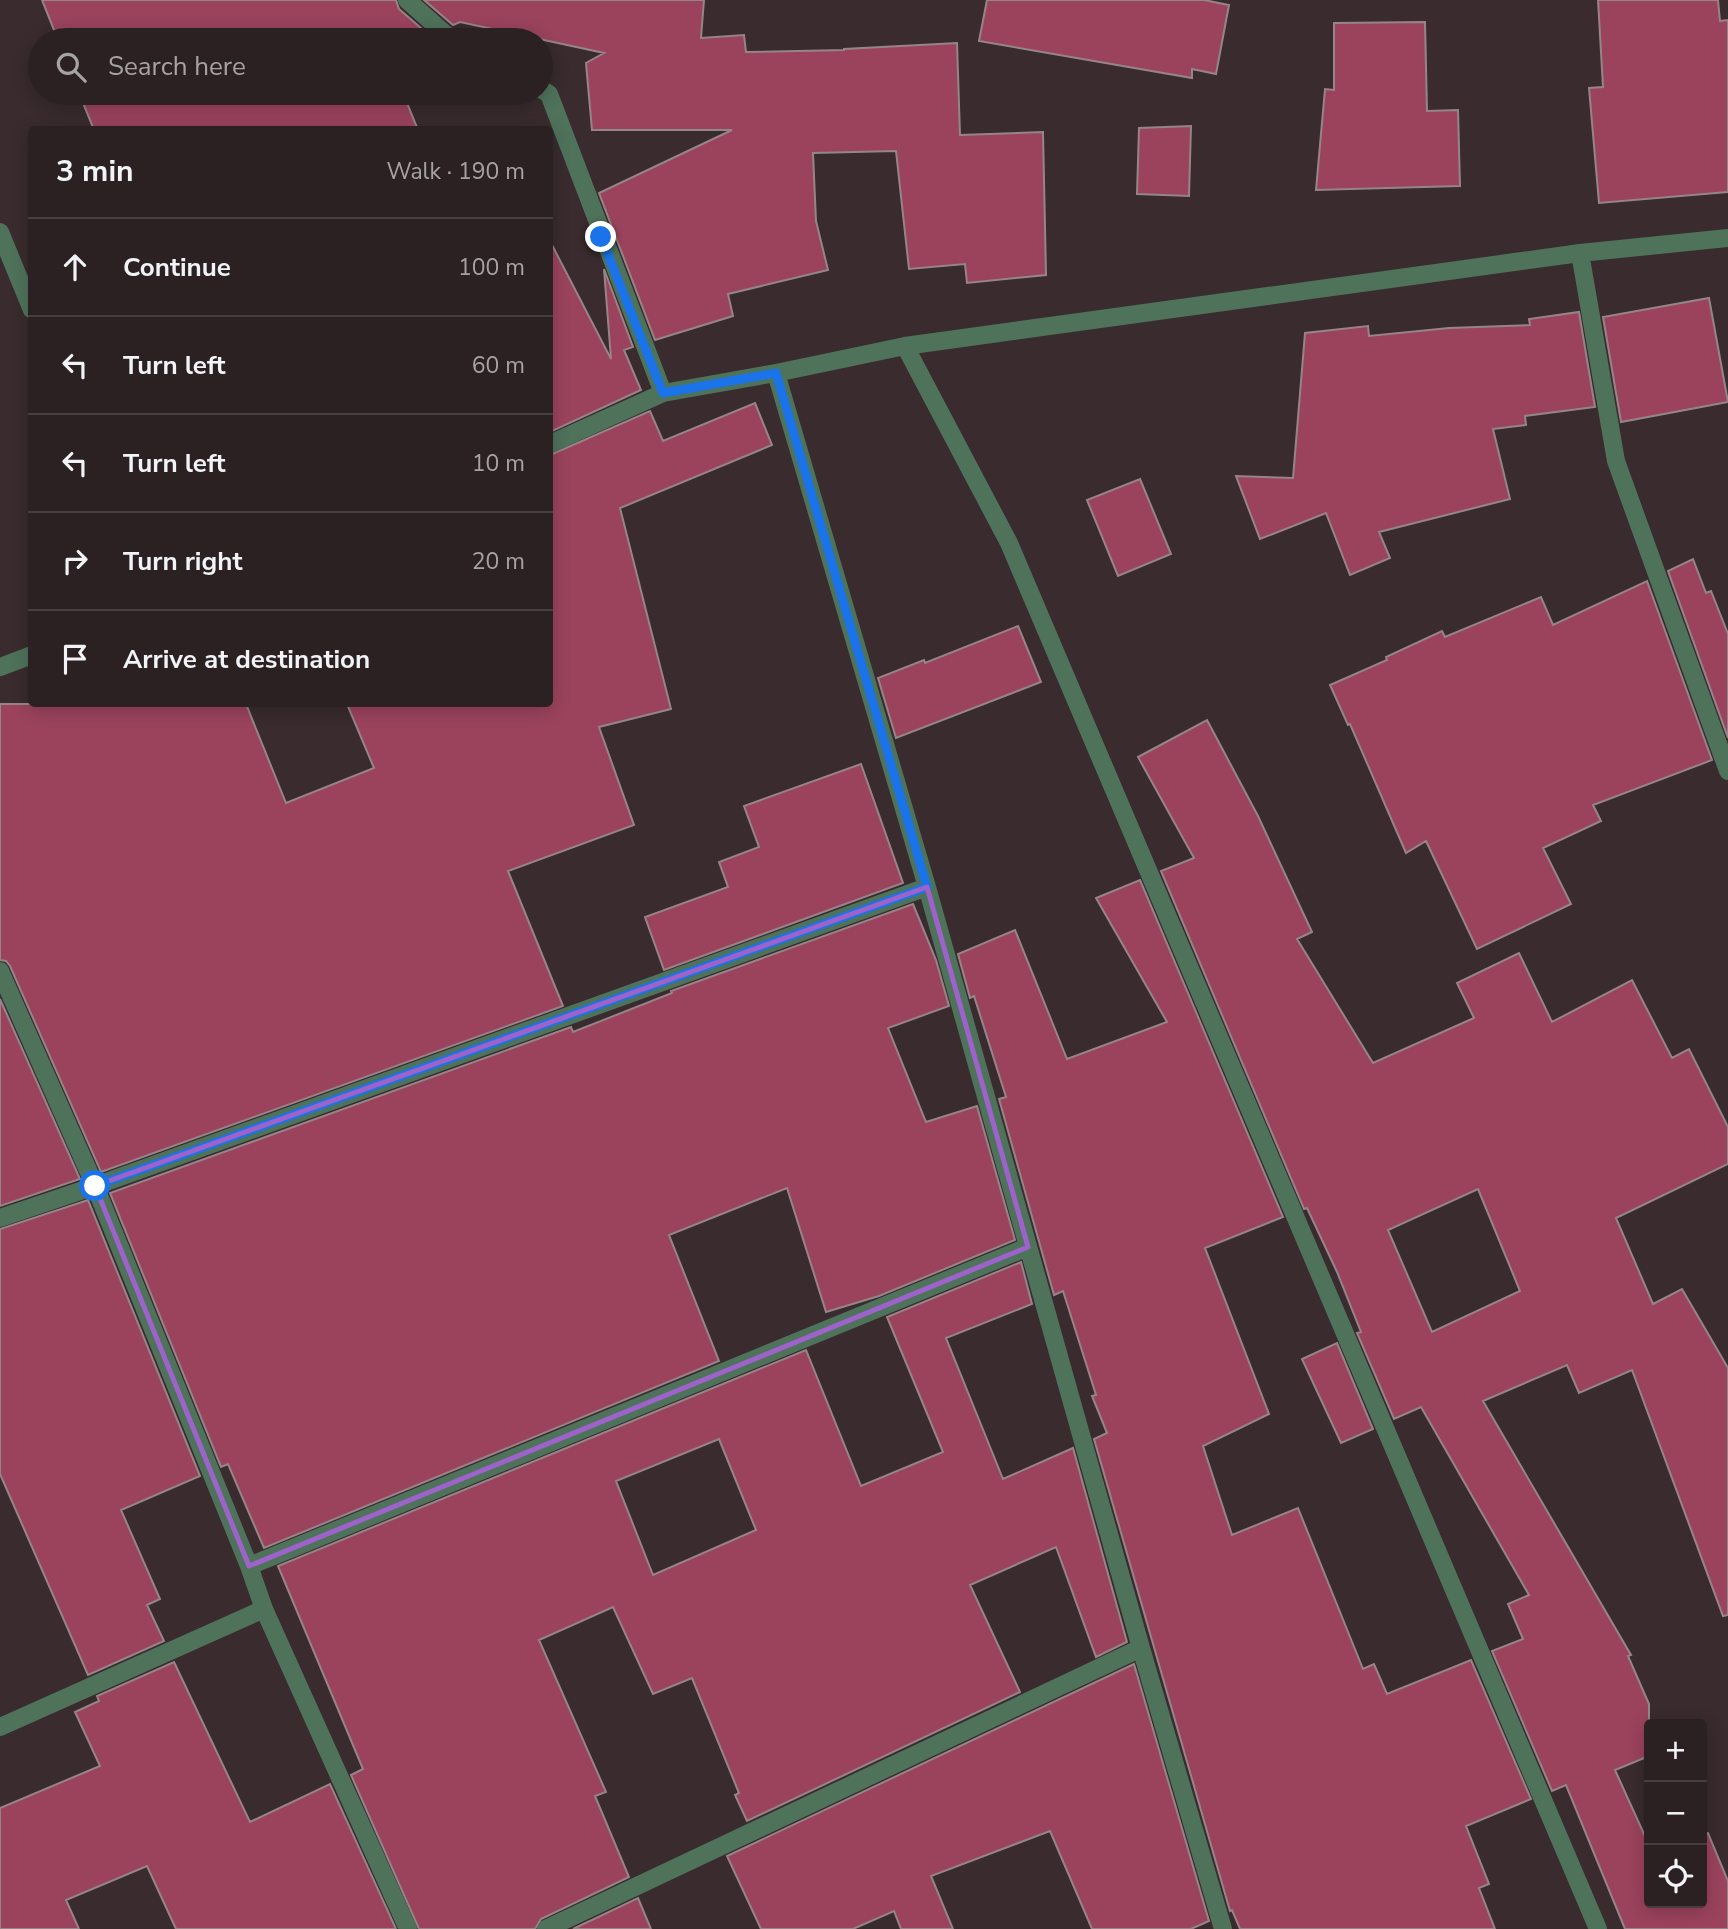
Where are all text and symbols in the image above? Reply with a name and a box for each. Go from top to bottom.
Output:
search box [28,28,553,105]
icon: search [52,48,90,86]
text: Search here [108,49,246,84]
text: 3 min [56,151,134,192]
text: Walk · 190 m [386,156,525,187]
route end [585,221,616,252]
icon: ahead [56,248,94,286]
text: Continue [123,250,231,285]
text: 100 m [458,252,525,283]
icon: left [56,346,94,384]
text: Turn left [123,348,226,383]
text: 60 m [472,350,525,381]
icon: left [56,444,94,482]
text: Turn left [123,446,226,481]
text: 10 m [472,448,525,479]
icon: right [56,542,94,580]
text: Turn right [123,544,242,579]
text: 20 m [472,546,525,577]
icon: arrive [56,640,94,678]
text: Arrive at destination [123,642,370,677]
route start [79,1170,110,1201]
map controls [1644,1719,1707,1908]
button: + [1644,1719,1707,1782]
button: − [1644,1782,1707,1845]
button: locate [1644,1845,1707,1908]

